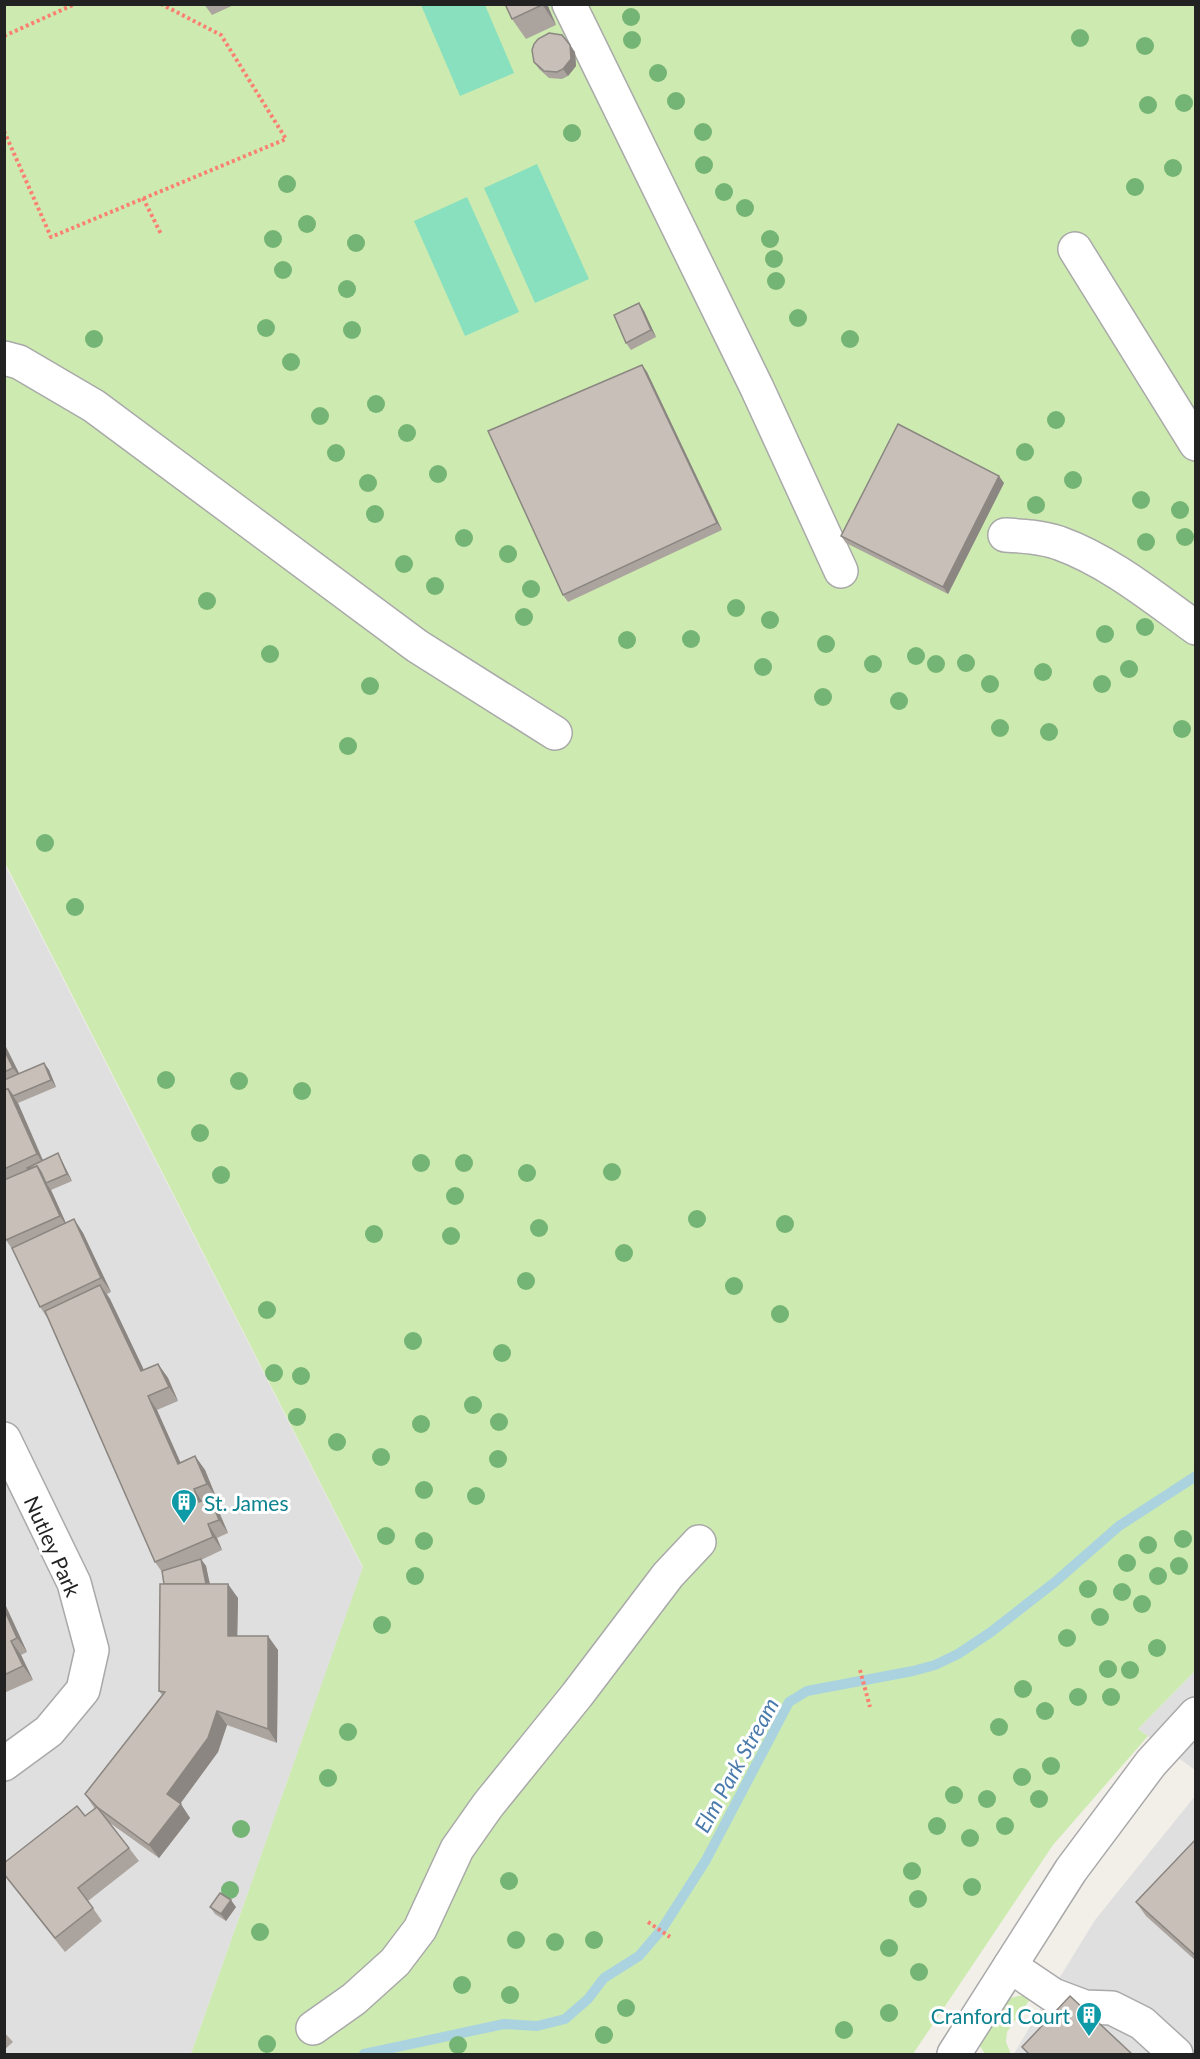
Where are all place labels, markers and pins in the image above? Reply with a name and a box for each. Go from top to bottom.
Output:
building icon: St. James [169,1487,199,1525]
place label: St. James [204,1490,289,1515]
building icon: Cranford Court [1074,2000,1104,2038]
place label: Cranford Court [931,2003,1070,2028]

